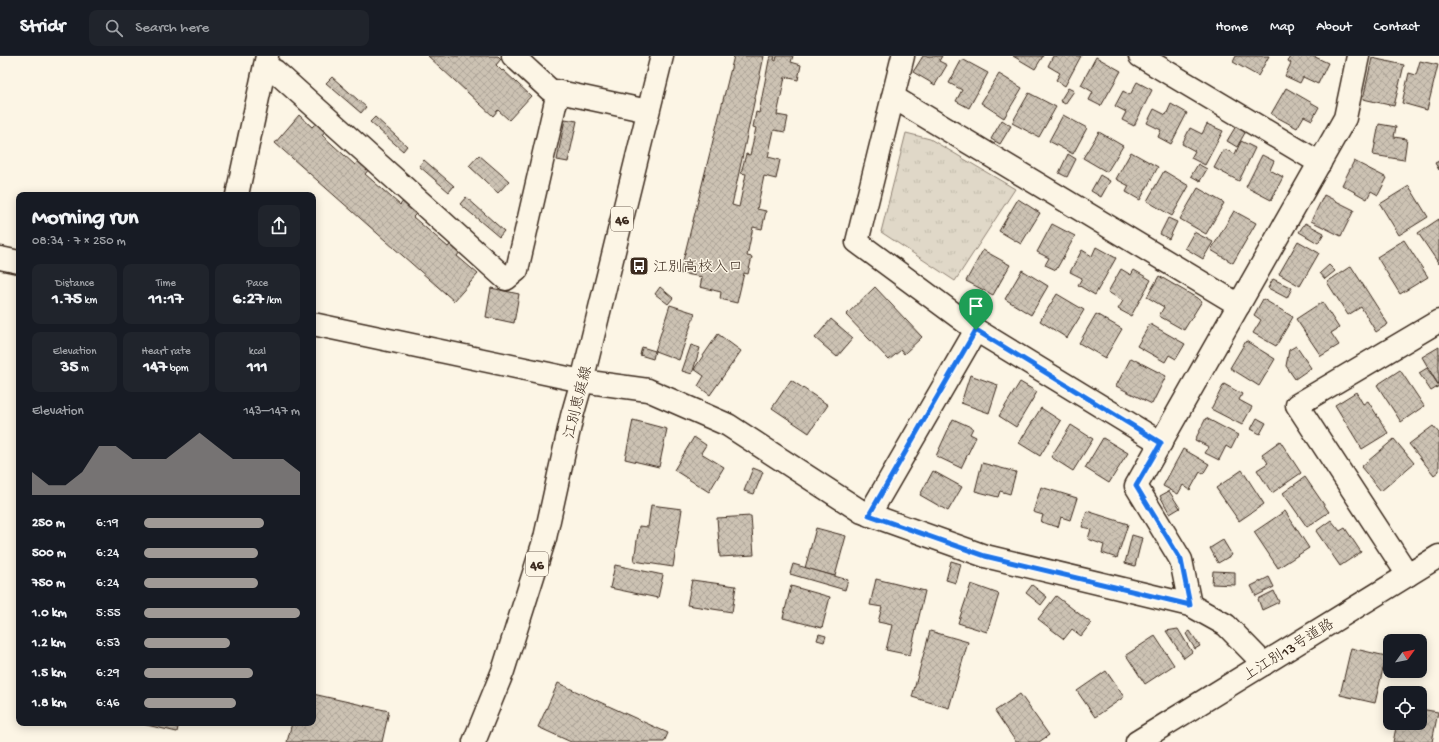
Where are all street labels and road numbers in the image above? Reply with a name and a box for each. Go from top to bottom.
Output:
road number: 46 [611,207,633,231]
street label: 江別恵庭線 [560,364,597,441]
road number: 46 [526,552,548,576]
street label: 上江別13号道路 [1240,616,1338,686]

